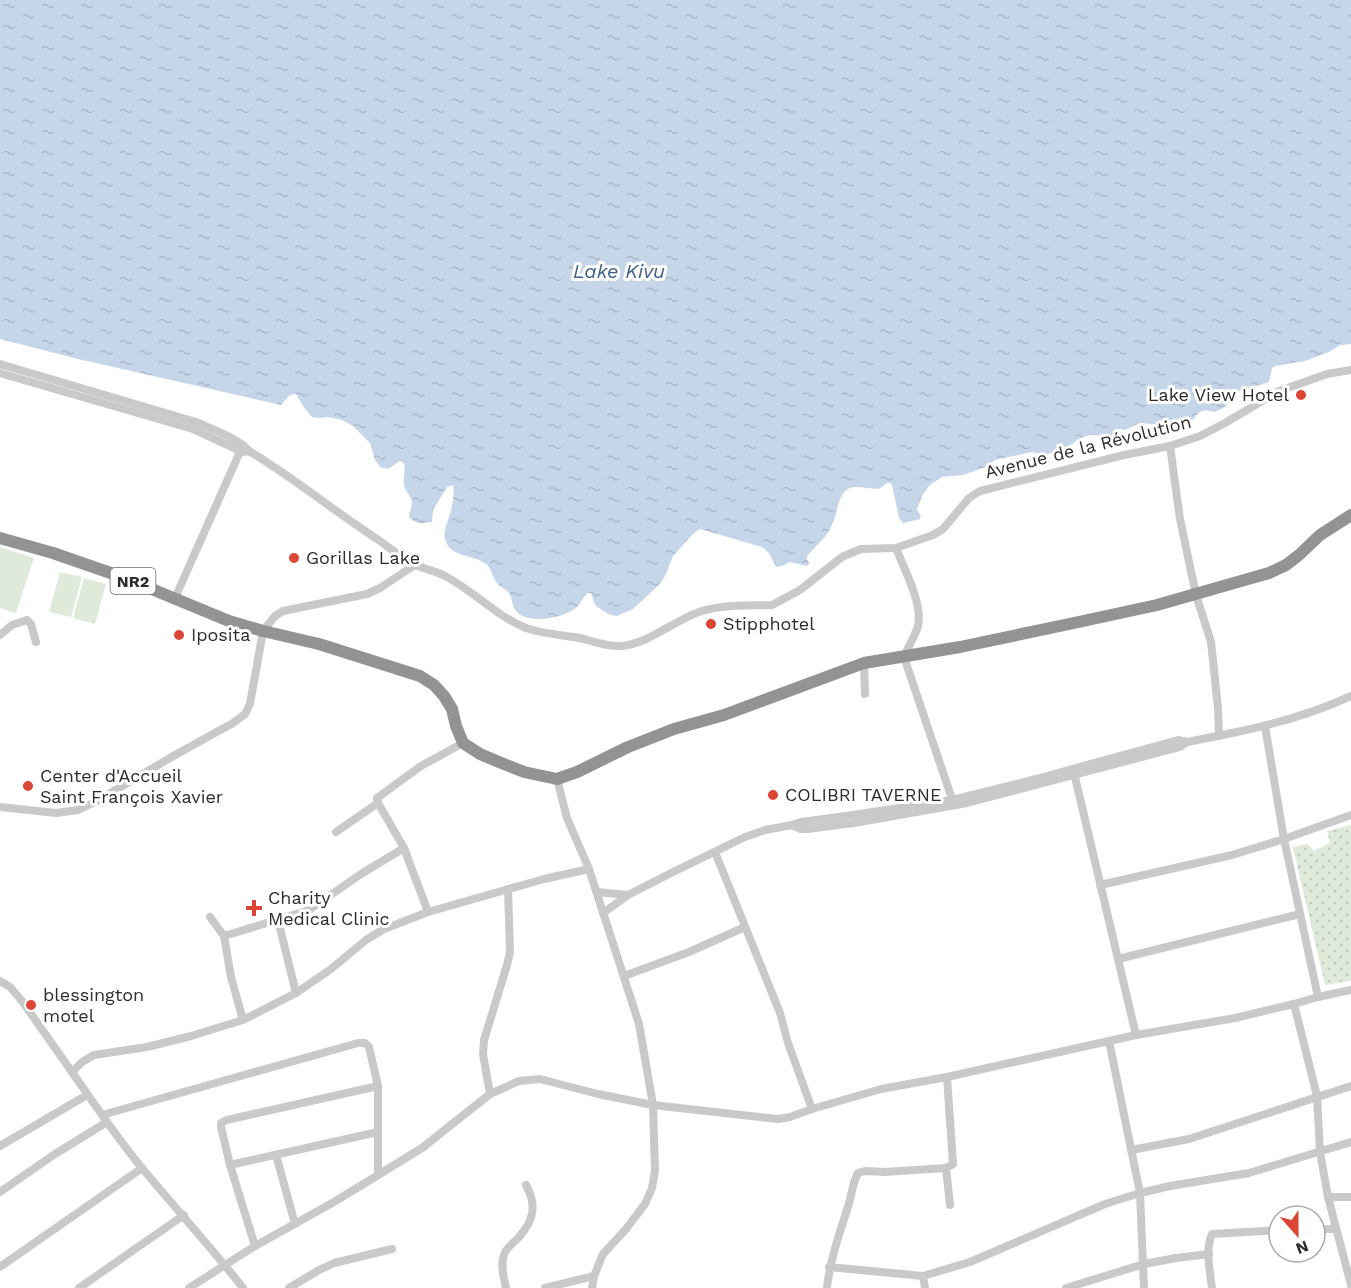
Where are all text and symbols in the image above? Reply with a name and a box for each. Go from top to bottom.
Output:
water label: Lake Kivu [573,259,665,283]
place label: Lake View Hotel [1148,384,1289,405]
marker: Lake View Hotel [1294,388,1308,402]
street label: Avenue de la Révolution [983,411,1193,482]
place label: Gorillas Lake [306,547,420,568]
marker: Gorillas Lake [287,551,301,565]
road number: NR2 [110,568,156,594]
place label: Stipphotel [723,613,815,634]
marker: Stipphotel [704,617,718,631]
place label: Iposita [191,624,250,645]
marker: Iposita [172,628,186,642]
place label: Center d'Accueil Saint François Xavier [40,765,223,807]
marker: Center d'Accueil Saint François Xavier [21,779,35,793]
place label: COLIBRI TAVERNE [785,784,941,805]
marker: COLIBRI TAVERNE [766,788,780,802]
place label: Charity Medical Clinic [268,887,390,929]
marker: Charity Medical Clinic [245,899,263,917]
place label: blessington motel [43,984,144,1026]
marker: blessington motel [24,998,38,1012]
north arrow [1267,1204,1327,1264]
text: N [1293,1237,1311,1259]

